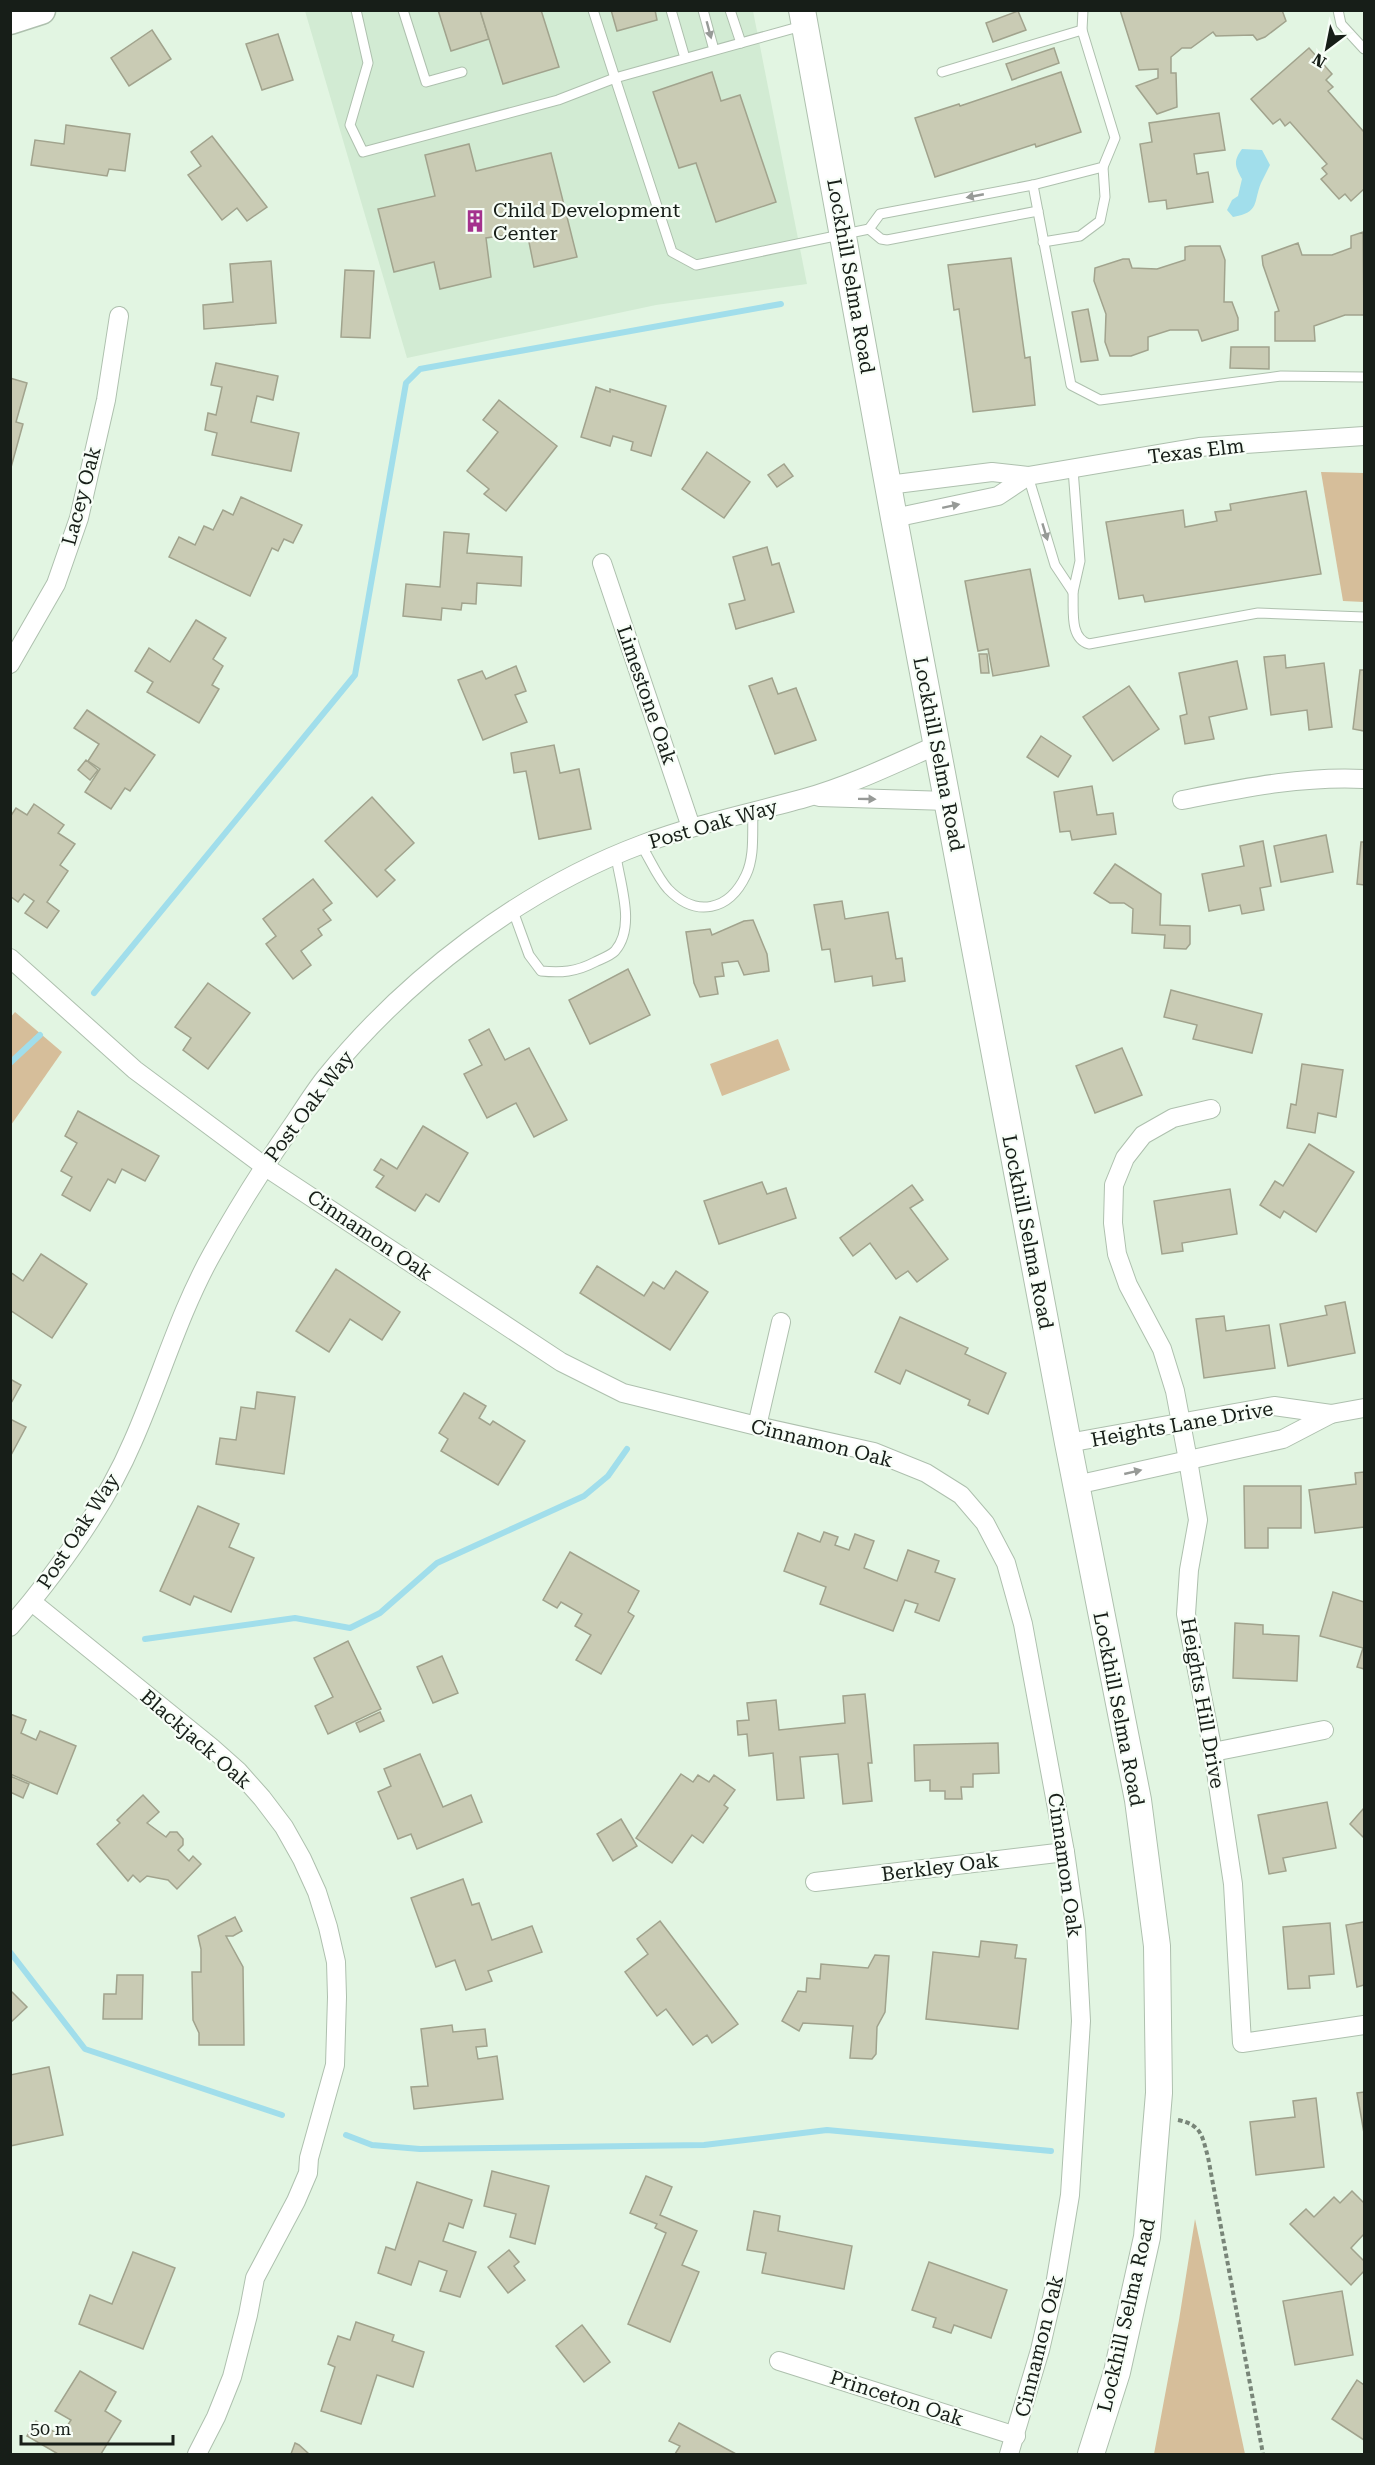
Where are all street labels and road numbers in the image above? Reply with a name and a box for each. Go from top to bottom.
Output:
street label: Lockhill Selma Road [822,176,880,376]
street label: Texas Elm [1146,433,1246,469]
street label: Lacey Oak [56,444,106,548]
street label: Limestone Oak [612,622,682,768]
street label: Lockhill Selma Road [908,655,970,854]
street label: Post Oak Way [646,794,780,854]
street label: Post Oak Way [259,1046,359,1166]
street label: Lockhill Selma Road [997,1133,1059,1332]
street label: Cinnamon Oak [303,1184,437,1286]
street label: Heights Lane Drive [1089,1396,1275,1452]
street label: Cinnamon Oak [749,1414,896,1472]
street label: Post Oak Way [32,1469,124,1593]
street label: Lockhill Selma Road [1088,1610,1150,1809]
street label: Heights Hill Drive [1176,1616,1230,1790]
street label: Blackjack Oak [136,1684,257,1794]
street label: Cinnamon Oak [1043,1791,1087,1939]
street label: Berkley Oak [880,1848,1000,1886]
street label: Lockhill Selma Road [1092,2216,1160,2414]
street label: Cinnamon Oak [1010,2272,1068,2419]
street label: Princeton Oak [827,2365,967,2431]

